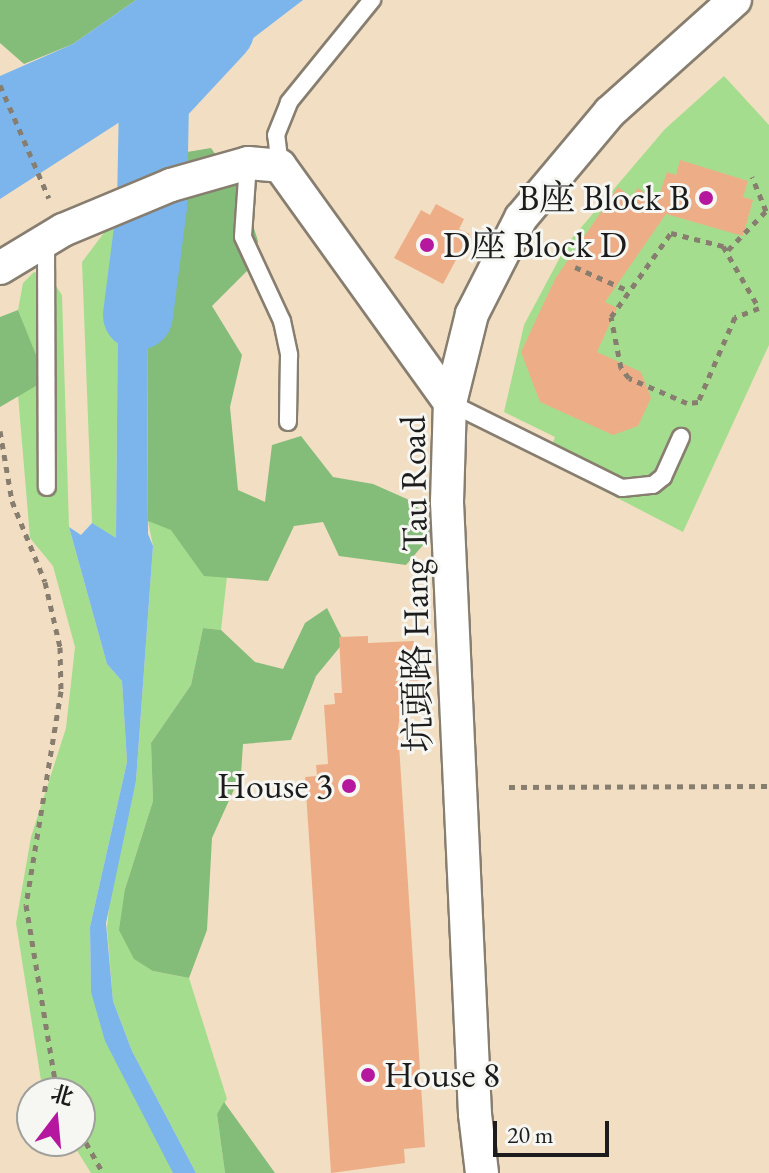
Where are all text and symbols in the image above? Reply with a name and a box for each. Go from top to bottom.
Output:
place label: B座 Block B [518,176,690,220]
marker: B座 Block B [697,189,715,207]
place label: D座 Block D [443,223,627,267]
marker: D座 Block D [418,236,436,254]
street label: 坑頭路 Hang Tau Road [390,415,440,753]
place label: House 3 [217,764,333,808]
marker: House 3 [340,777,358,795]
place label: House 8 [384,1053,500,1097]
marker: House 8 [359,1066,377,1084]
north arrow [16,1077,96,1157]
text: 北 [48,1078,77,1112]
scale bar [497,1105,613,1155]
text: 20 m [507,1119,554,1150]

